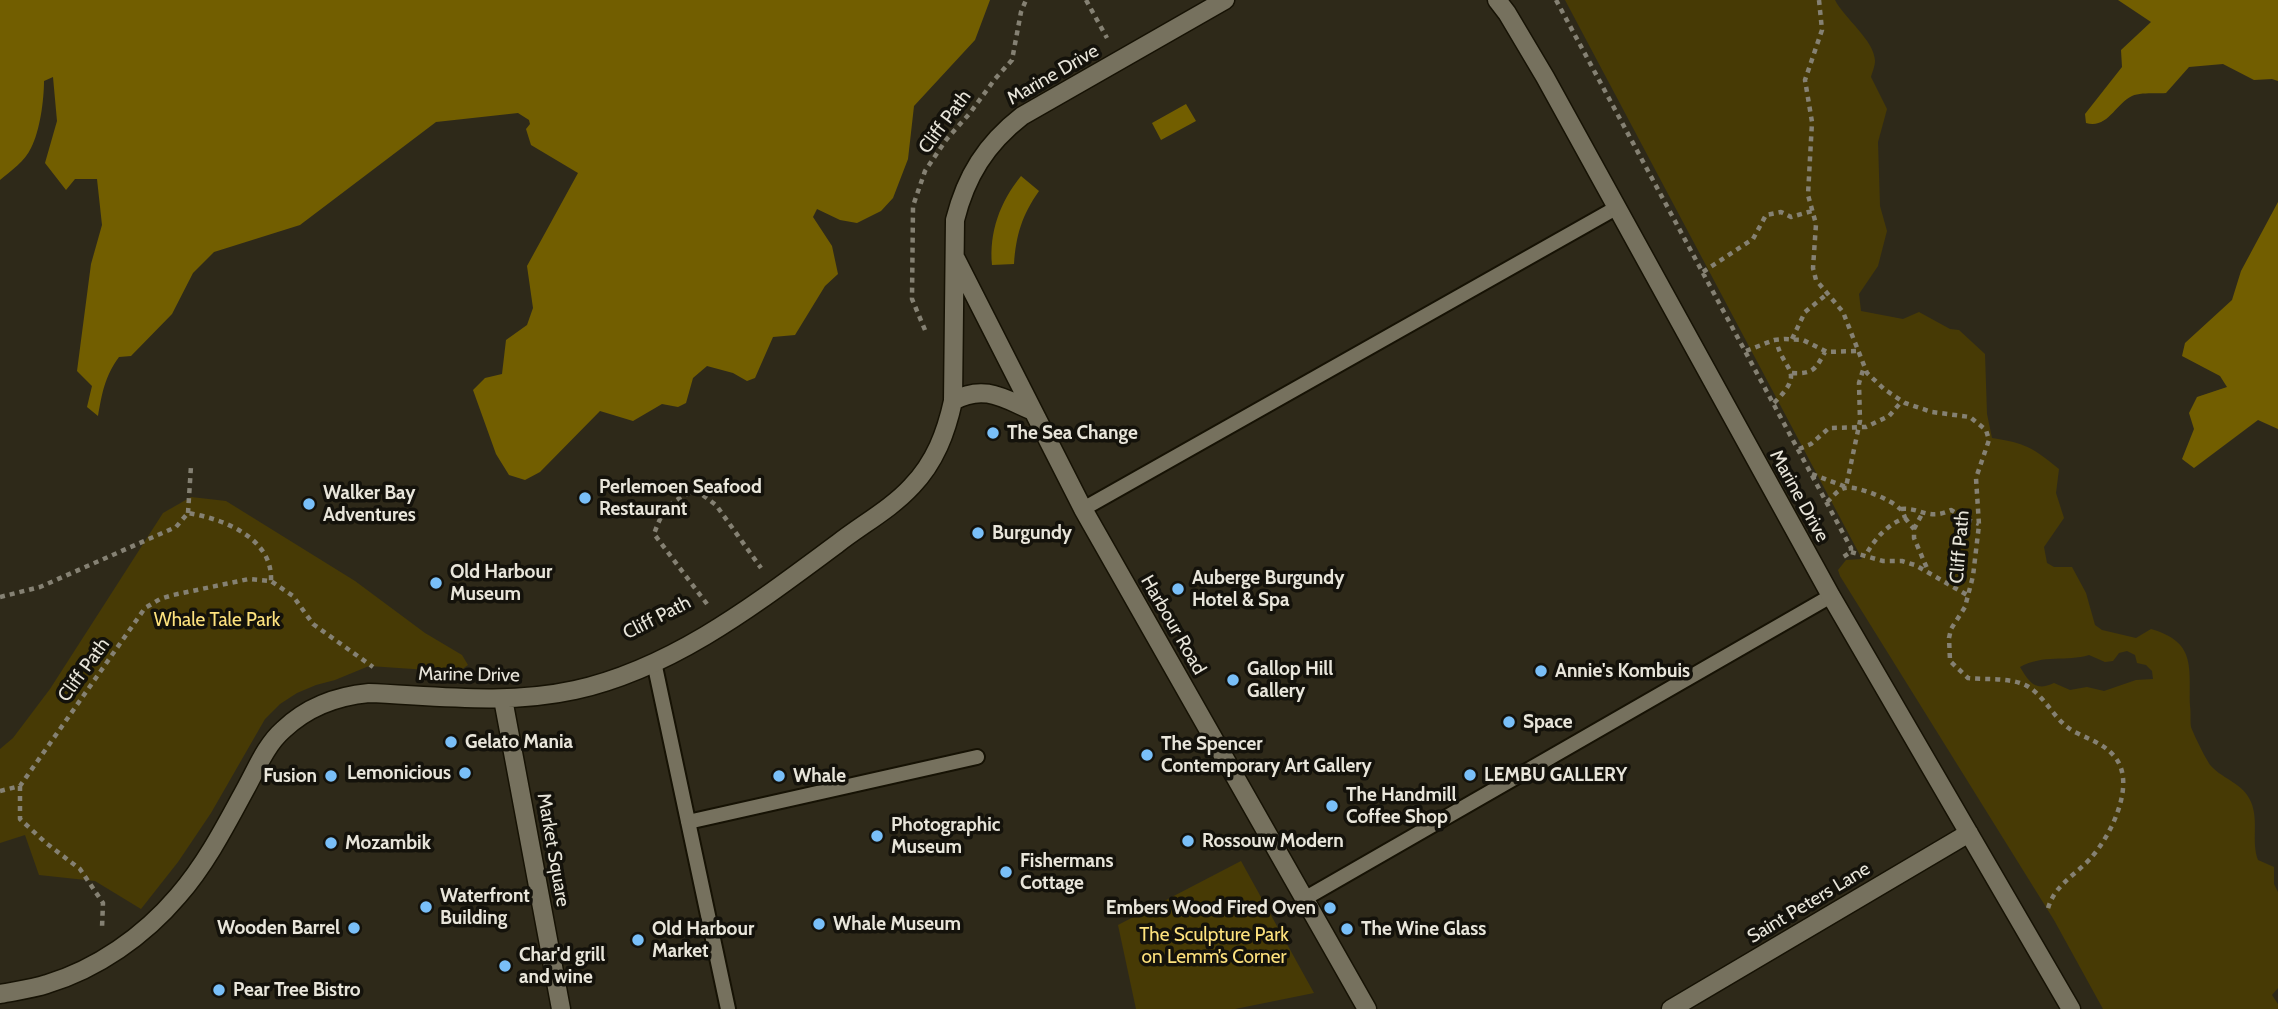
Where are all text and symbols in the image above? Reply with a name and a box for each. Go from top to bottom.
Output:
street label: Marine Drive [1003,40,1103,110]
street label: Cliff Path [914,86,976,158]
place label: The Sea Change [1007,422,1138,444]
marker: The Sea Change [985,425,1001,441]
street label: Marine Drive [1764,446,1834,546]
place label: Perlemoen Seafood Restaurant [599,476,762,520]
place label: Walker Bay Adventures [323,482,416,526]
marker: Perlemoen Seafood Restaurant [577,490,593,506]
marker: Walker Bay Adventures [301,496,317,512]
street label: Cliff Path [1945,509,1975,585]
place label: Burgundy [992,522,1072,544]
marker: Burgundy [970,525,986,541]
place label: Old Harbour Museum [450,561,552,605]
place label: Auberge Burgundy Hotel & Spa [1192,567,1344,611]
street label: Harbour Road [1135,571,1211,679]
marker: Old Harbour Museum [428,575,444,591]
marker: Auberge Burgundy Hotel & Spa [1170,581,1186,597]
street label: Cliff Path [619,591,695,645]
park label: Whale Tale Park [154,609,280,631]
street label: Cliff Path [53,634,115,706]
place label: Gallop Hill Gallery [1247,658,1333,702]
place label: Annie's Kombuis [1555,660,1690,682]
street label: Marine Drive [418,663,520,687]
marker: Annie's Kombuis [1533,663,1549,679]
marker: Gallop Hill Gallery [1225,672,1241,688]
place label: Space [1523,711,1573,733]
marker: Space [1501,714,1517,730]
place label: Gelato Mania [465,731,573,753]
place label: The Spencer Contemporary Art Gallery [1161,733,1372,777]
marker: Gelato Mania [443,734,459,750]
marker: The Spencer Contemporary Art Gallery [1139,747,1155,763]
place label: Lemonicious [347,762,451,784]
place label: LEMBU GALLERY [1484,764,1627,786]
place label: Fusion [263,765,317,787]
marker: Lemonicious [457,765,473,781]
place label: Whale [793,765,846,787]
marker: LEMBU GALLERY [1462,767,1478,783]
marker: Fusion [323,768,339,784]
marker: Whale [771,768,787,784]
place label: The Handmill Coffee Shop [1346,784,1457,828]
street label: Market Square [532,791,574,909]
marker: The Handmill Coffee Shop [1324,798,1340,814]
place label: Photographic Museum [891,814,1000,858]
marker: Photographic Museum [869,828,885,844]
place label: Rossouw Modern [1202,830,1344,852]
place label: Mozambik [345,832,431,854]
marker: Rossouw Modern [1180,833,1196,849]
marker: Mozambik [323,835,339,851]
place label: Fishermans Cottage [1020,850,1113,894]
street label: Saint Peters Lane [1744,857,1874,949]
marker: Fishermans Cottage [998,864,1014,880]
place label: Waterfront Building [440,885,530,929]
place label: Embers Wood Fired Oven [1106,897,1316,919]
marker: Waterfront Building [418,899,434,915]
marker: Embers Wood Fired Oven [1322,900,1338,916]
place label: Whale Museum [833,913,961,935]
marker: Whale Museum [811,916,827,932]
place label: Wooden Barrel [217,917,340,939]
place label: Old Harbour Market [652,918,754,962]
place label: The Wine Glass [1361,918,1486,940]
marker: Wooden Barrel [346,920,362,936]
marker: The Wine Glass [1339,921,1355,937]
park label: The Sculpture Park on Lemm’s Corner [1139,924,1289,968]
marker: Old Harbour Market [630,932,646,948]
place label: Char'd grill and wine [519,944,605,988]
marker: Char'd grill and wine [497,958,513,974]
place label: Pear Tree Bistro [233,979,361,1001]
marker: Pear Tree Bistro [211,982,227,998]

